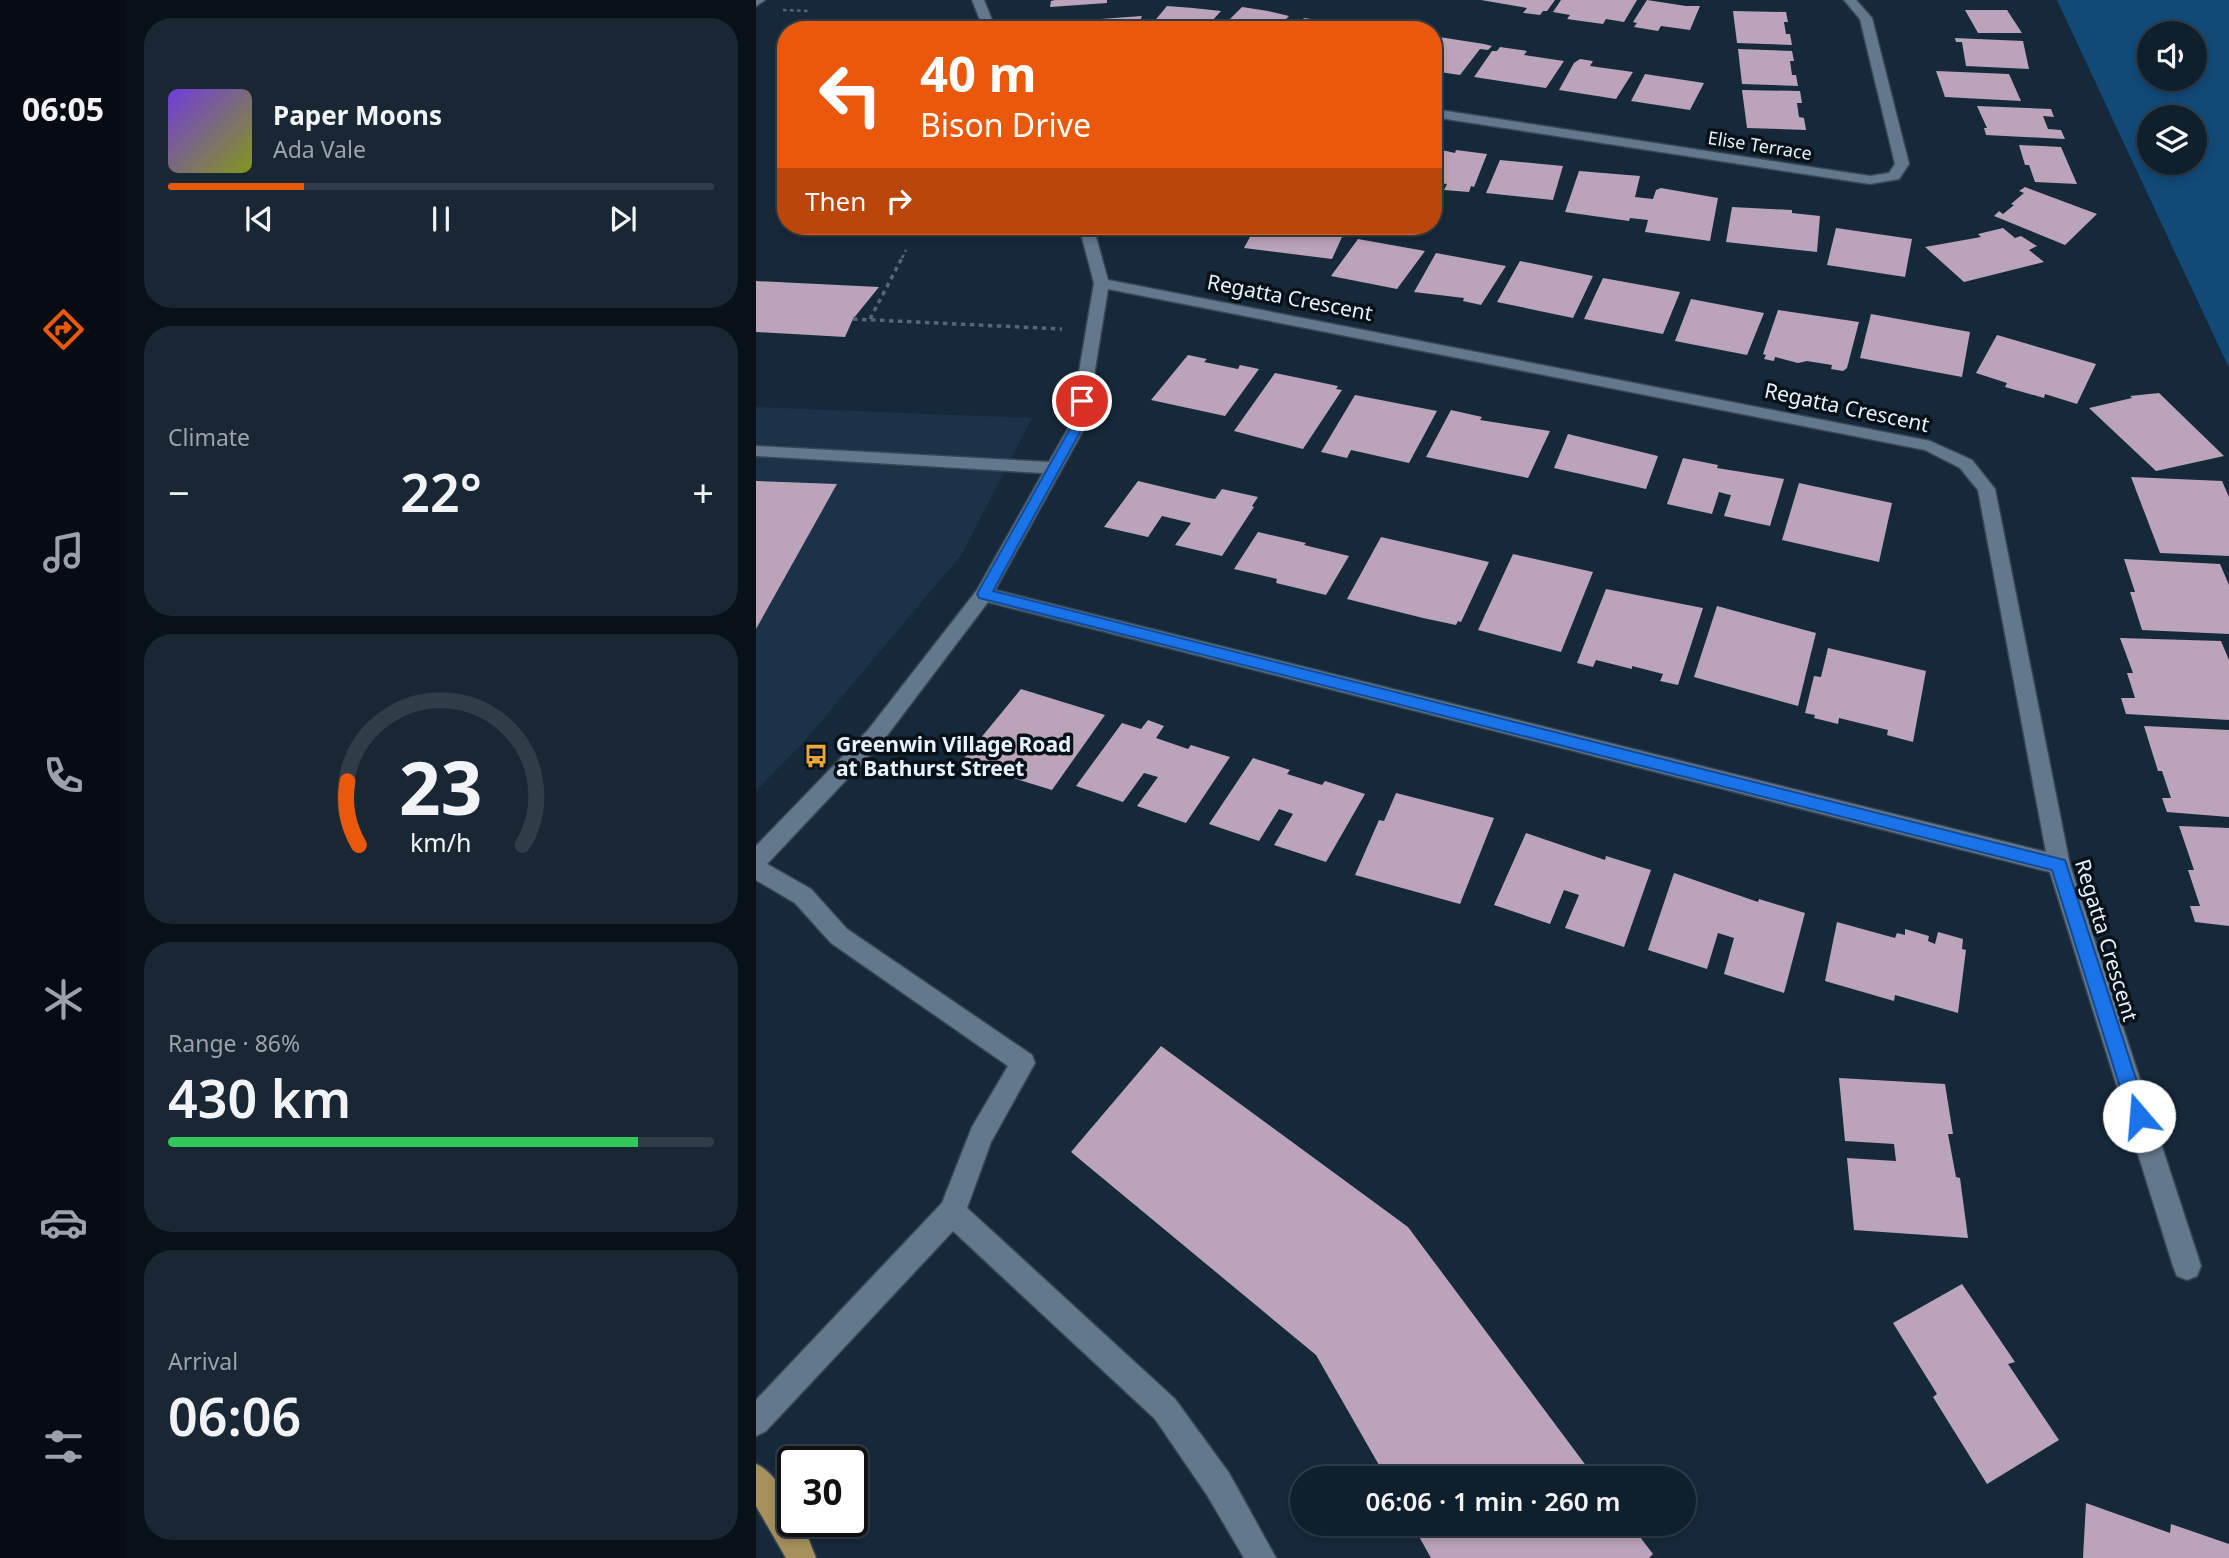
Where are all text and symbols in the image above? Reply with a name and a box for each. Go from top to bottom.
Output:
map controls [2137,21,2207,175]
button: sound [2137,21,2207,91]
text: 40 m [920,40,1037,106]
icon: left [805,49,896,140]
text: 06:05 [22,87,104,130]
text: Paper Moons [273,97,442,133]
text: Bison Drive [920,103,1091,146]
button: layers [2137,105,2207,175]
street label: Elise Terrace [1706,125,1814,165]
text: Ada Vale [273,133,366,165]
icon: right [880,182,918,220]
text: Then [805,183,866,219]
icon: previous [240,200,278,238]
icon: pause [422,200,460,238]
icon: next [604,200,642,238]
street label: Regatta Crescent [1205,267,1375,327]
icon: directions [39,305,88,354]
pin [1052,371,1112,431]
street label: Regatta Crescent [1762,376,1932,438]
icon: arrive [1063,382,1101,420]
text: Climate [168,421,250,453]
text: 22° [400,456,482,527]
text: − [168,466,190,518]
text: + [692,466,714,518]
icon: music [39,528,88,577]
place label: Greenwin Village Road at Bathurst Street [836,730,1071,782]
text: 23 [399,737,483,836]
bus stop icon: Greenwin Village Road at Bathurst Street [802,742,830,770]
icon: phone [39,751,88,800]
text: km/h [410,825,472,859]
street label: Regatta Crescent [2069,856,2145,1025]
icon: climate [39,975,88,1024]
text: Range · 86% [168,1027,300,1059]
text: 430 km [168,1062,351,1133]
position arrow [2102,1079,2176,1153]
icon: car [39,1198,88,1247]
text: Arrival [168,1345,238,1377]
text: 06:06 [168,1380,301,1451]
icon: filters [39,1422,88,1471]
speed limit sign: 30 [777,1446,868,1537]
text: 06:06 · 1 min · 260 m [1366,1483,1620,1519]

